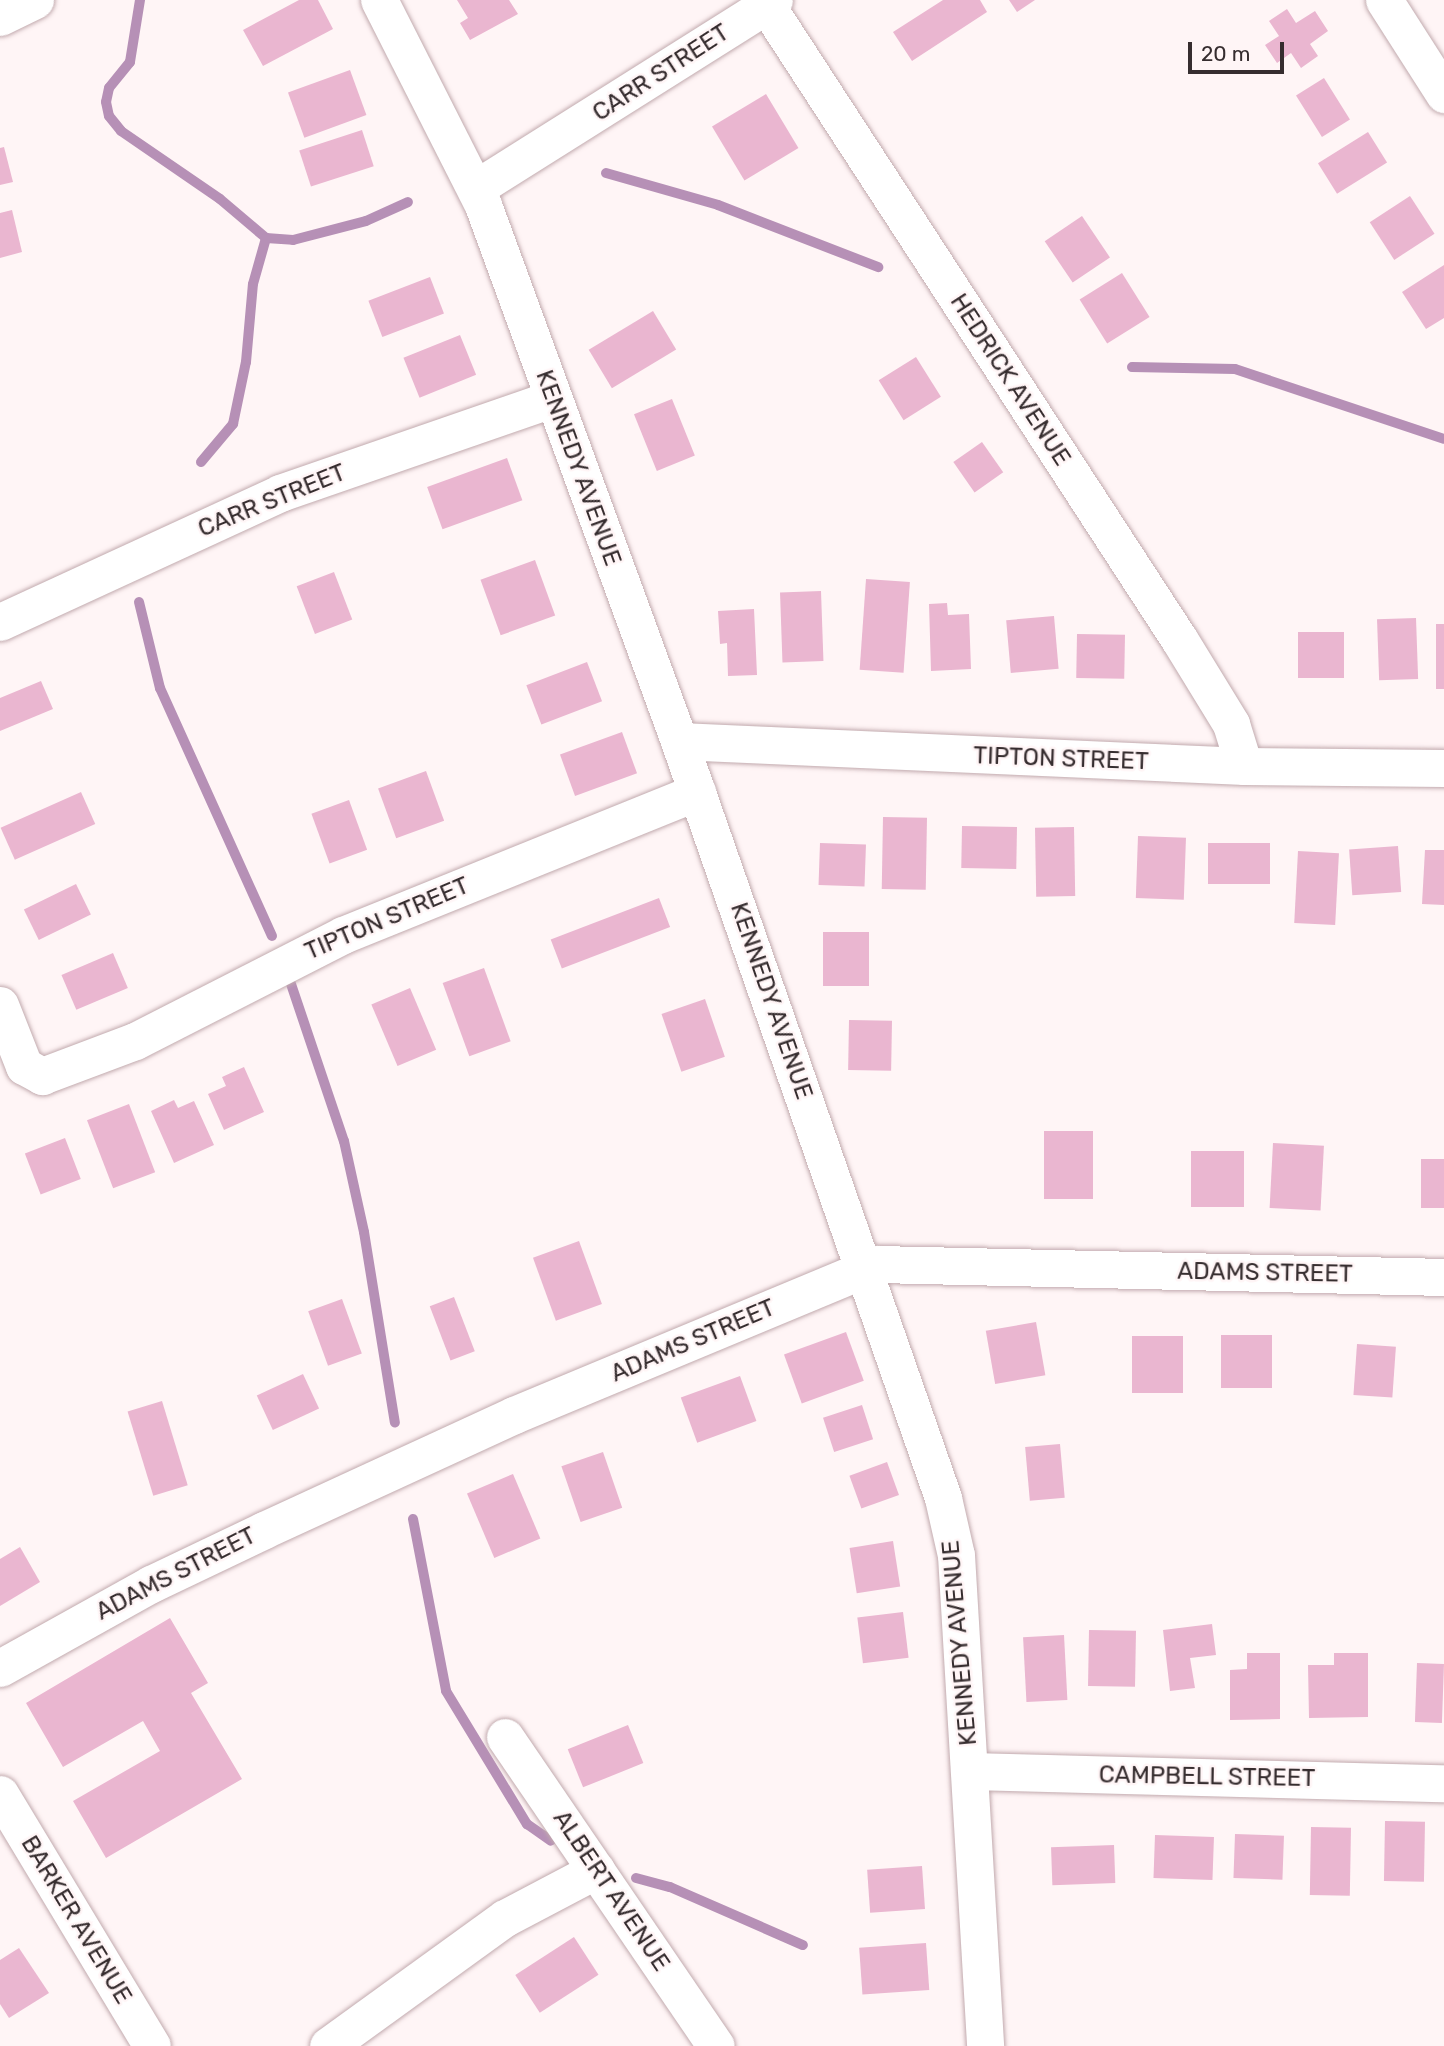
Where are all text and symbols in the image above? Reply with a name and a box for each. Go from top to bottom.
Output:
street label: CARR STREET [588,18,734,128]
scale bar [1192,28,1288,72]
text: 20 m [1201,41,1250,66]
street label: HEDRICK AVENUE [943,288,1077,472]
street label: KENNEDY AVENUE [529,366,627,570]
street label: CARR STREET [194,458,350,544]
street label: TIPTON STREET [973,742,1149,776]
street label: TIPTON STREET [301,871,473,967]
street label: KENNEDY AVENUE [724,898,818,1104]
street label: ADAMS STREET [1177,1257,1353,1289]
street label: ADAMS STREET [607,1293,779,1389]
street label: ADAMS STREET [91,1521,261,1627]
street label: KENNEDY AVENUE [937,1538,983,1748]
street label: CAMPBELL STREET [1098,1761,1316,1793]
street label: ALBERT AVENUE [546,1805,676,1977]
street label: BARKER AVENUE [14,1831,138,2009]

